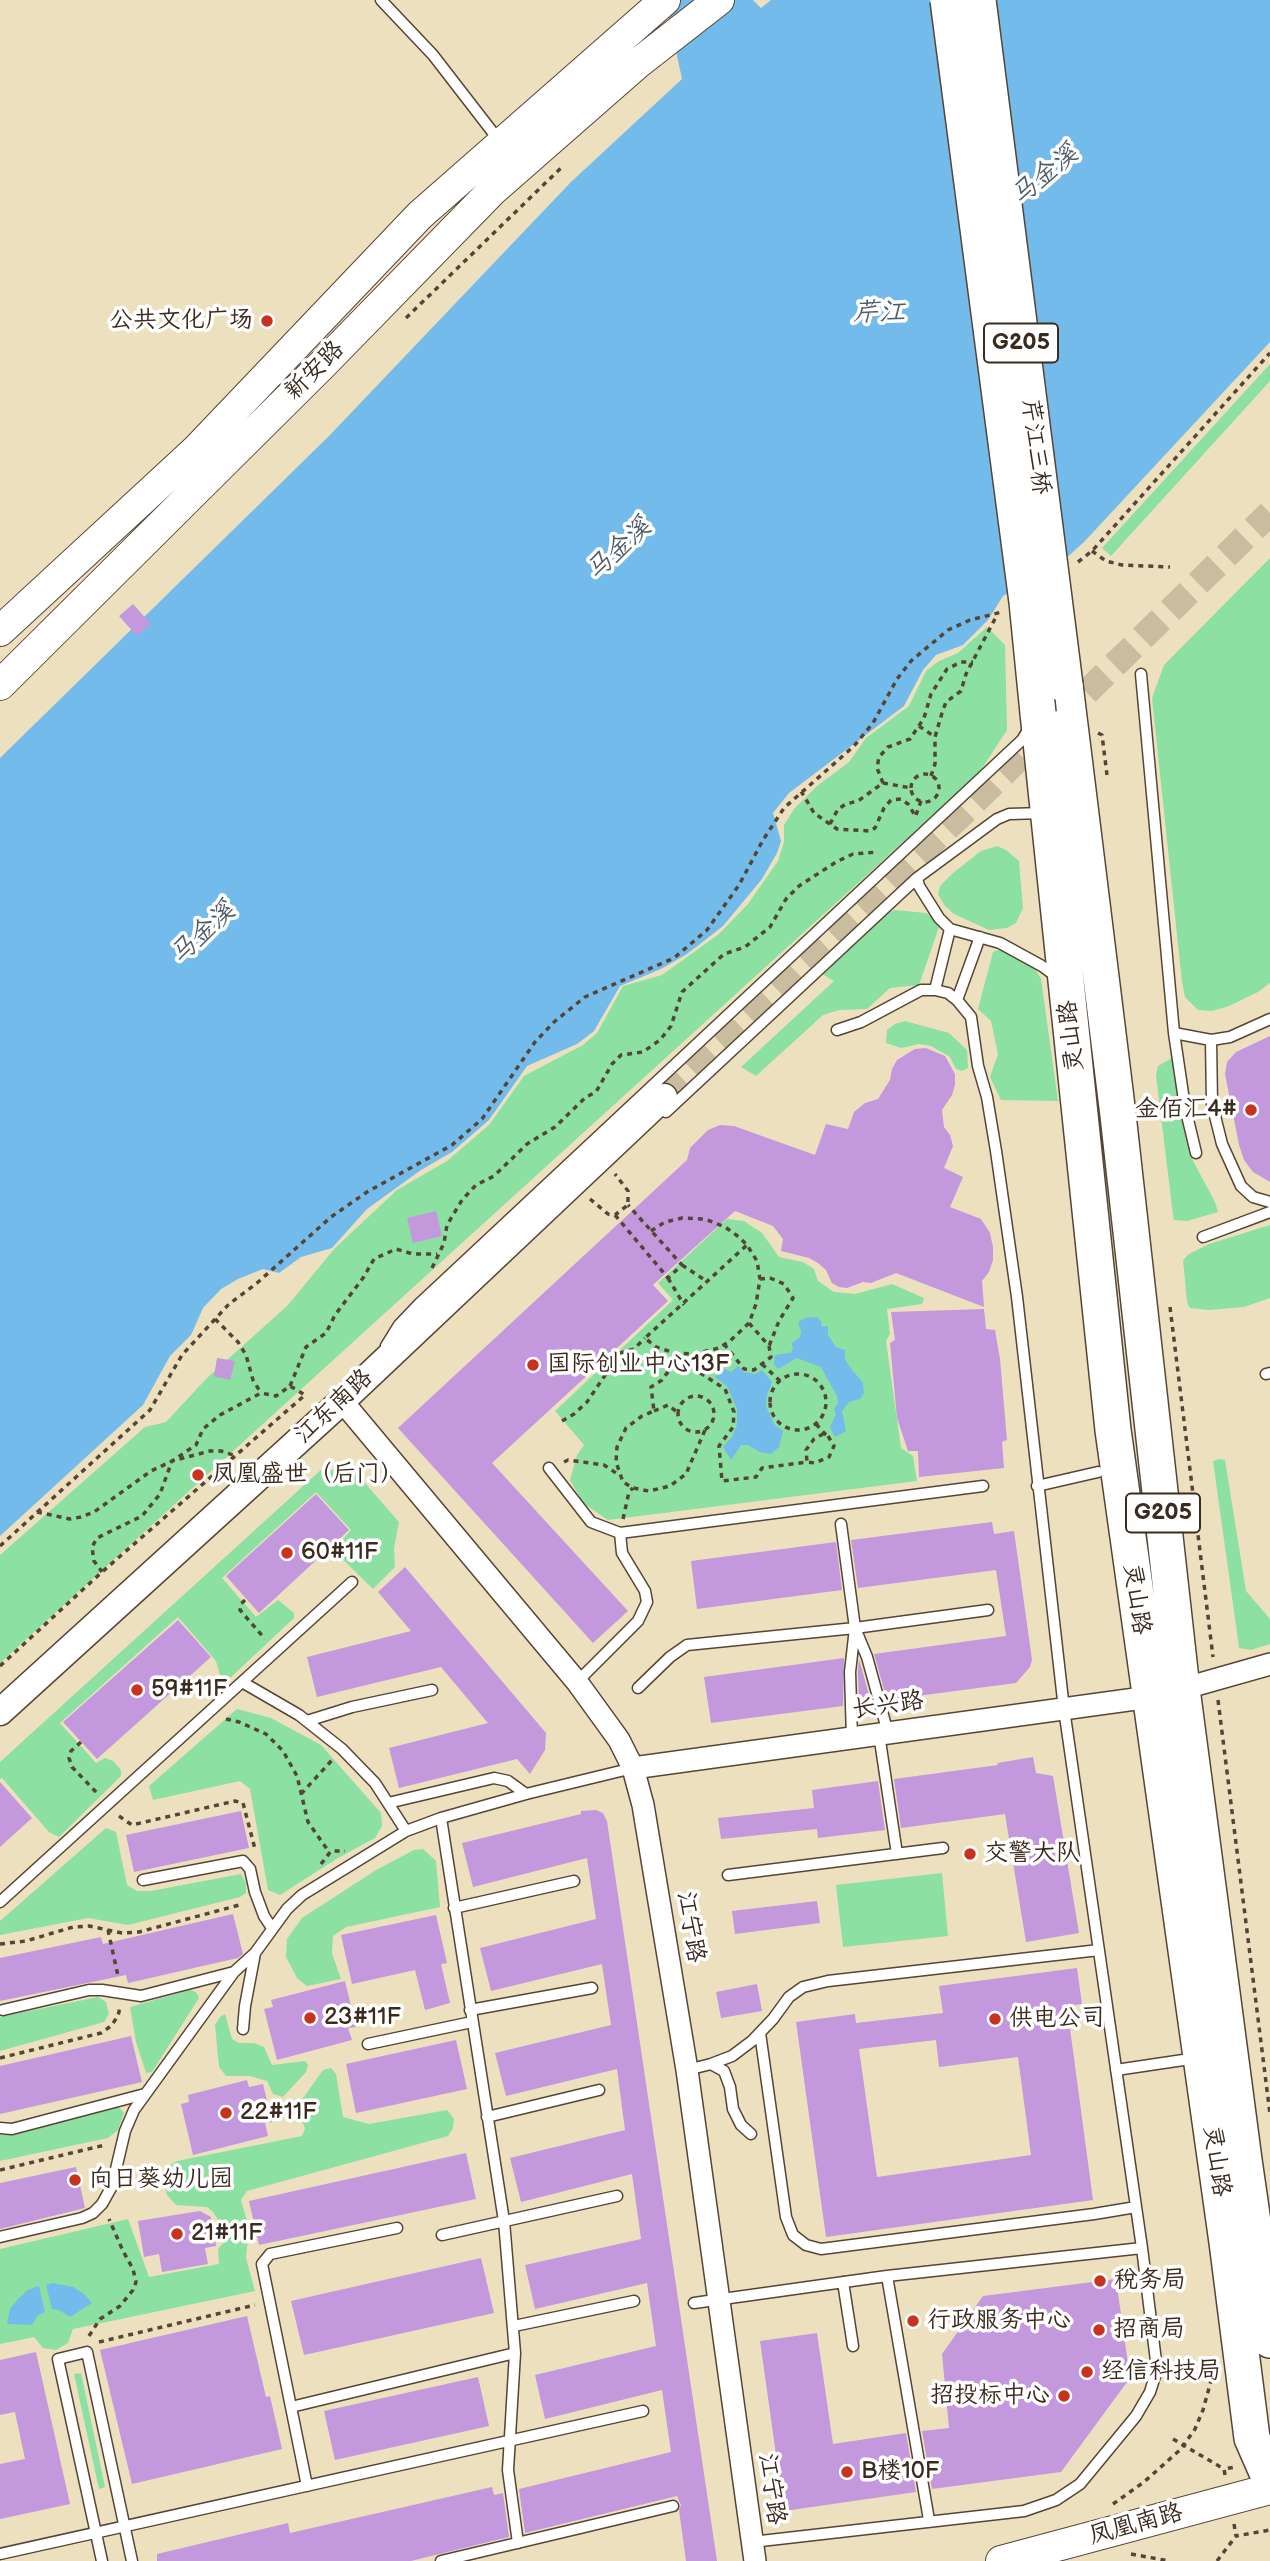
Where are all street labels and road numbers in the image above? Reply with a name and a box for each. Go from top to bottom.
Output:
road number: G205 [984,324,1058,362]
street label: 新安路 [279,335,351,407]
street label: 芹江三桥 [1015,398,1055,496]
street label: 灵山路 [1054,999,1090,1073]
street label: 江东南路 [289,1364,379,1450]
road number: G205 [1126,1494,1200,1532]
street label: 灵山路 [1117,1561,1155,1637]
street label: 长兴路 [850,1687,926,1725]
street label: 江宁路 [670,1889,710,1965]
street label: 灵山路 [1197,2123,1235,2199]
street label: 江宁路 [752,2451,790,2527]
street label: 凤凰南路 [1086,2499,1186,2551]

